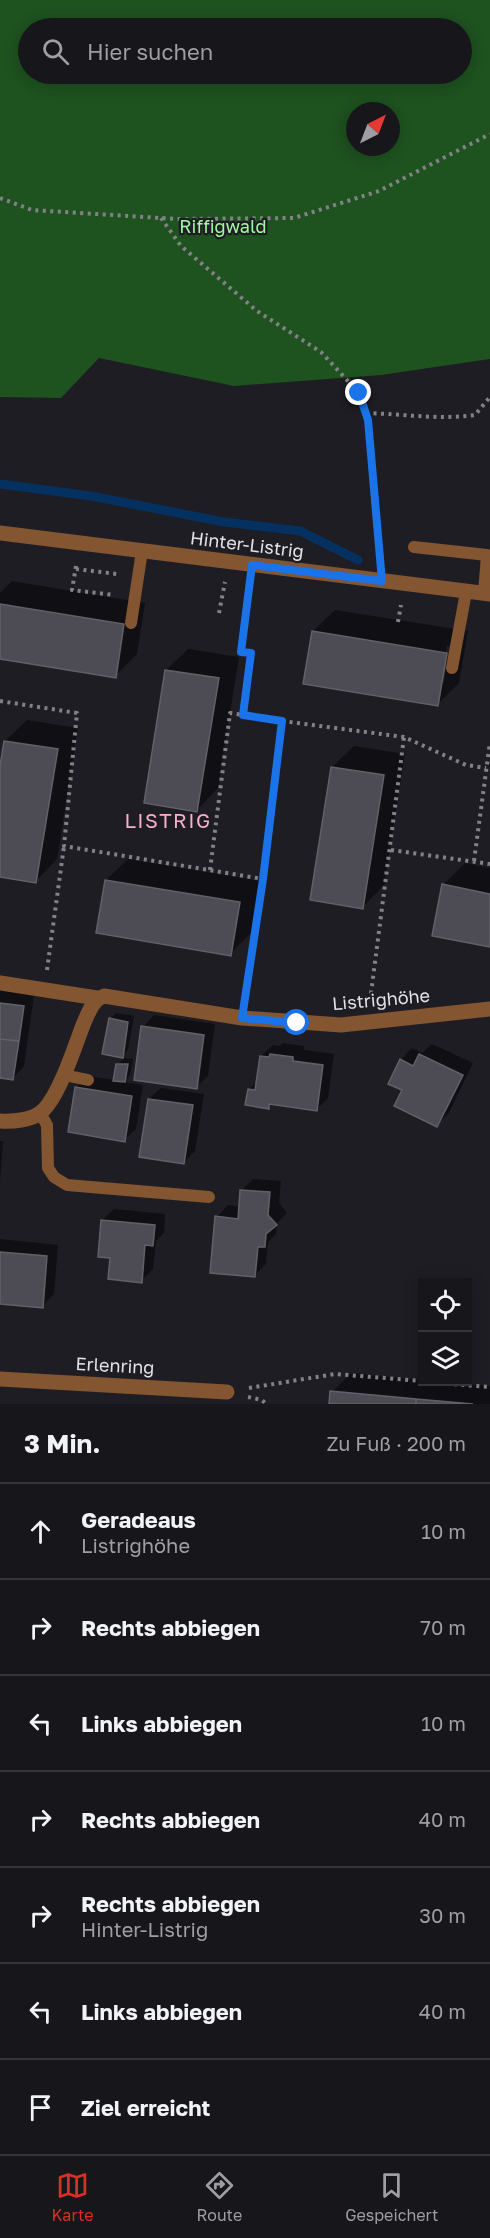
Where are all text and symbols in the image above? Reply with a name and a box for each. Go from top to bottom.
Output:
search box [18,18,472,84]
icon: search [39,35,72,68]
text: Hier suchen [87,38,213,65]
north arrow [346,102,400,156]
park label: Riffigwald [179,215,267,237]
route end [345,379,371,405]
street label: Hinter-Listrig [189,526,305,562]
district label: LISTRIG [124,808,212,832]
street label: Listrighöhe [331,984,431,1014]
route start [283,1009,309,1035]
map controls [418,1278,472,1386]
button: locate [418,1278,472,1332]
button: layers [418,1332,472,1386]
street label: Erlenring [75,1352,155,1378]
text: 3 Min. [24,1428,101,1459]
text: Zu Fuß · 200 m [327,1431,466,1455]
text: Geradeaus [81,1506,196,1533]
icon: ahead [24,1515,57,1548]
text: 10 m [421,1519,466,1543]
text: Listrighöhe [81,1533,190,1557]
icon: right [24,1611,57,1644]
text: Rechts abbiegen [81,1614,260,1641]
text: 70 m [420,1615,466,1639]
icon: left [24,1707,57,1740]
text: Links abbiegen [81,1710,242,1737]
text: 10 m [421,1711,466,1735]
icon: right [24,1803,57,1836]
text: Rechts abbiegen [81,1806,260,1833]
text: 40 m [419,1807,466,1831]
text: Rechts abbiegen [81,1890,260,1917]
icon: right [24,1899,57,1932]
text: 30 m [419,1903,466,1927]
text: Hinter-Listrig [81,1917,208,1941]
icon: left [24,1995,57,2028]
text: Links abbiegen [81,1998,242,2025]
text: 40 m [419,1999,466,2023]
icon: arrive [24,2091,57,2124]
text: Ziel erreicht [81,2094,210,2121]
tab: Karte [51,2169,94,2225]
tab: Route [197,2169,242,2225]
tab: Gespeichert [345,2169,438,2225]

